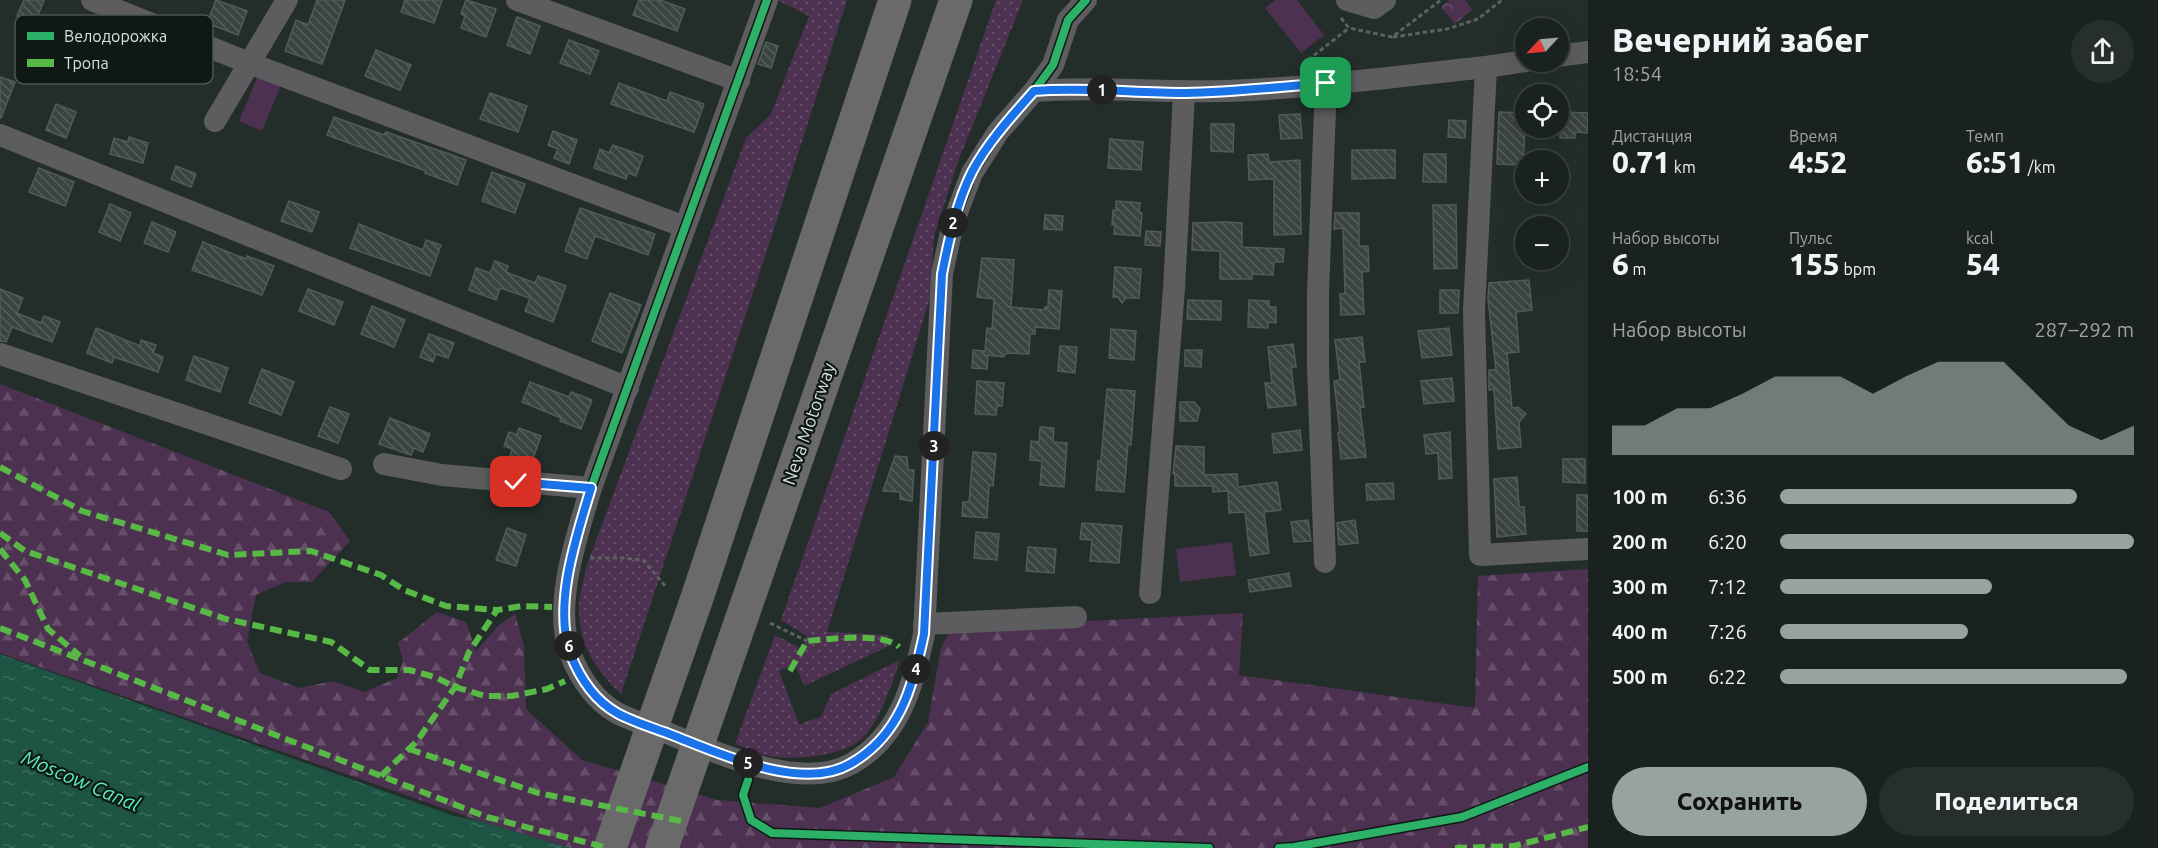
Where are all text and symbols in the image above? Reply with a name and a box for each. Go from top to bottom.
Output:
legend [15,15,213,84]
north arrow [1515,18,1569,72]
map controls [1515,18,1569,270]
button: share [2071,20,2134,83]
text: Вечерний забег [1612,21,1868,58]
text: Велодорожка [64,27,167,45]
text: Тропа [64,54,109,72]
pin [1300,57,1351,108]
text: 18:54 [1612,62,1662,85]
icon: arrive [1309,66,1342,99]
pin: 1 [1087,75,1117,105]
text: 1 [1097,81,1107,99]
button: locate [1515,84,1569,138]
text: Дистанция [1612,127,1692,145]
text: Время [1789,127,1838,145]
text: Темп [1966,127,2004,145]
text: 0.71 [1612,145,1670,179]
text: 4:52 [1789,145,1847,179]
text: 6:51 [1966,145,2024,179]
button: + [1515,150,1569,204]
text: km [1670,158,1696,176]
text: /km [2024,158,2056,176]
pin: 2 [938,208,968,238]
text: 2 [948,214,958,232]
button: − [1515,216,1569,270]
text: Набор высоты [1612,229,1720,247]
text: Пульс [1789,229,1833,247]
text: kcal [1966,229,1994,247]
text: 6 [1612,247,1629,281]
text: 155 [1789,247,1840,281]
text: 54 [1966,247,2000,281]
text: m [1629,260,1646,278]
text: bpm [1840,260,1876,278]
text: Набор высоты [1612,318,1747,341]
text: 287–292 m [2035,318,2134,341]
street label: Neva Motorway [778,360,838,487]
pin: 3 [919,431,949,461]
text: 3 [929,437,939,455]
pin [490,456,541,507]
icon: check [499,465,532,498]
text: 100 m [1612,485,1668,508]
text: 6:36 [1708,485,1747,508]
text: 200 m [1612,530,1668,553]
text: 6:20 [1708,530,1747,553]
text: 300 m [1612,575,1668,598]
text: 7:12 [1708,575,1747,598]
text: 400 m [1612,620,1668,643]
text: 7:26 [1708,620,1747,643]
pin: 6 [554,631,584,661]
text: 6 [564,637,574,655]
pin: 4 [901,654,931,684]
text: 4 [911,660,921,678]
text: 500 m [1612,665,1668,688]
text: 6:22 [1708,665,1747,688]
water label: Moscow Canal [18,745,144,816]
pin: 5 [733,748,763,778]
text: 5 [743,754,753,772]
button: Сохранить [1612,767,1867,836]
button: Поделиться [1879,767,2134,836]

